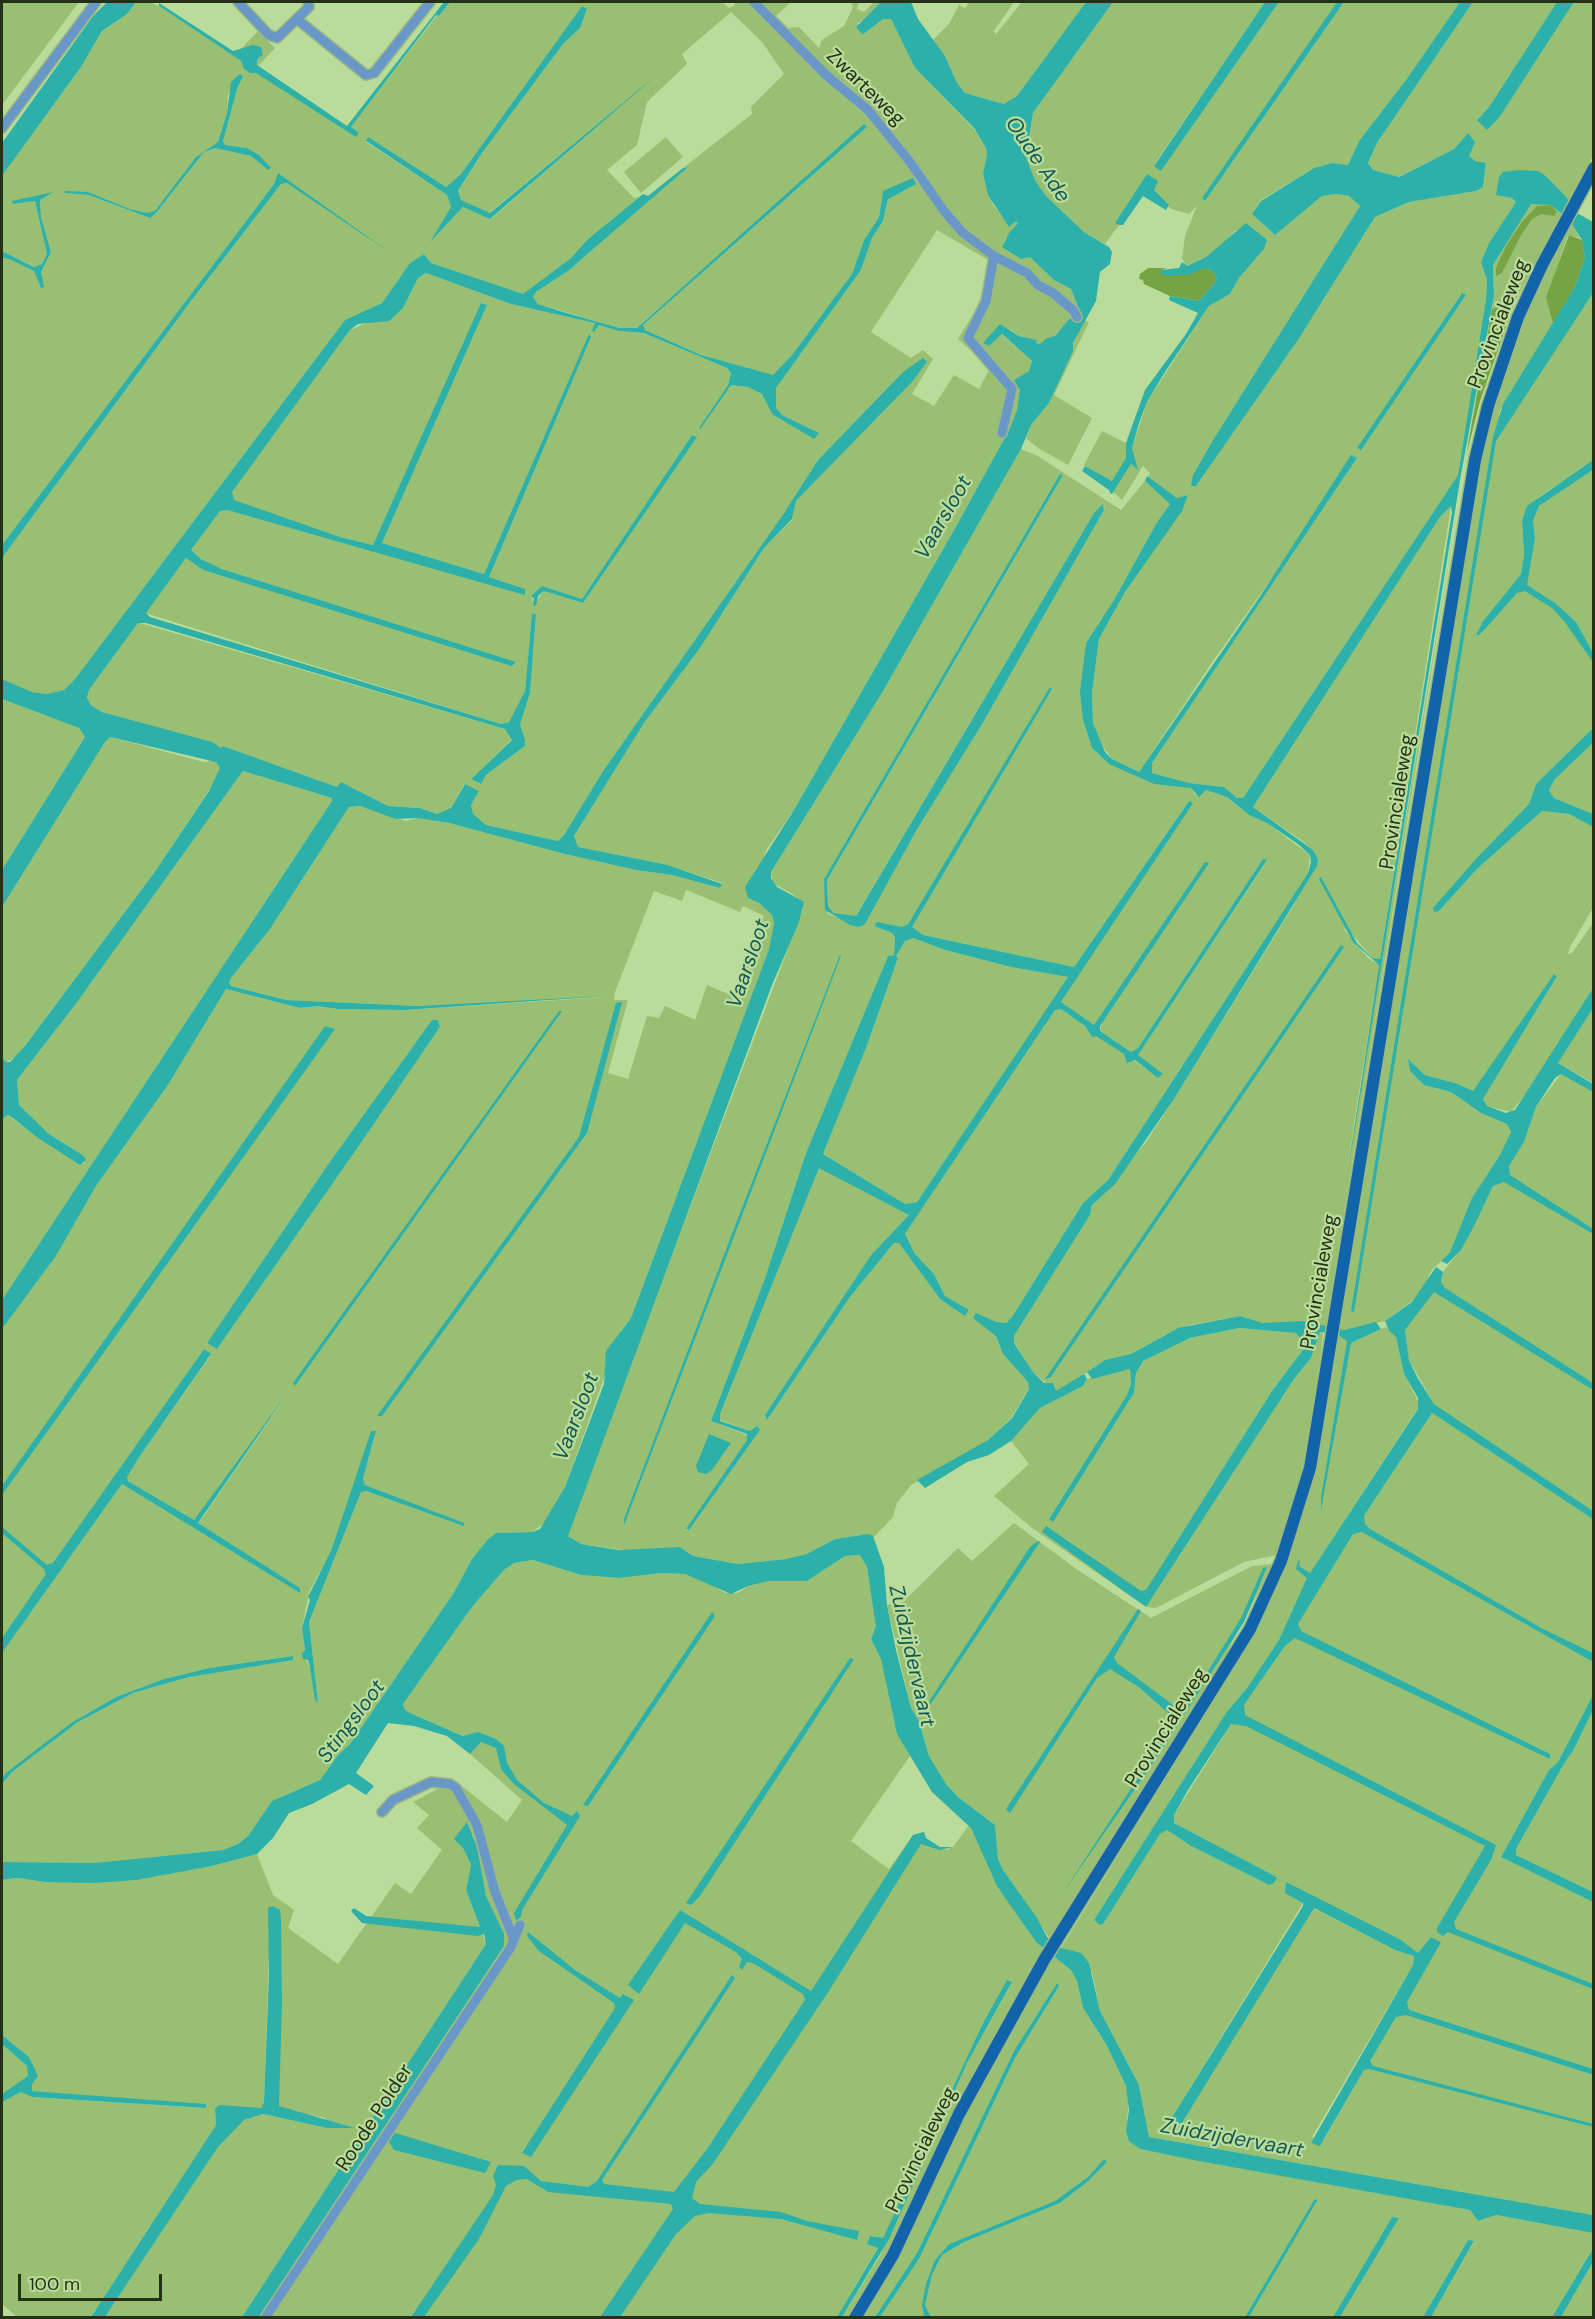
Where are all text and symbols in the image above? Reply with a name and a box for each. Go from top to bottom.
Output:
street label: Zwarteweg [821,45,909,131]
water label: Oude Ade [999,112,1075,208]
street label: Provincialeweg [1463,256,1535,392]
water label: Vaarsloot [910,472,978,564]
street label: Provincialeweg [1375,733,1421,871]
water label: Vaarsloot [722,916,776,1012]
street label: Provincialeweg [1296,1213,1344,1351]
water label: Vaarsloot [549,1369,605,1465]
water label: Zuidzijdervaart [882,1583,940,1729]
street label: Provincialeweg [1121,1664,1213,1792]
water label: Stingsloot [313,1676,391,1768]
street label: Roode Polder [331,2060,419,2176]
street label: Provincialeweg [881,2083,963,2217]
water label: Zuidzijdervaart [1159,2114,1305,2164]
scale bar [21,2262,165,2300]
text: 100 m [29,2272,80,2296]

